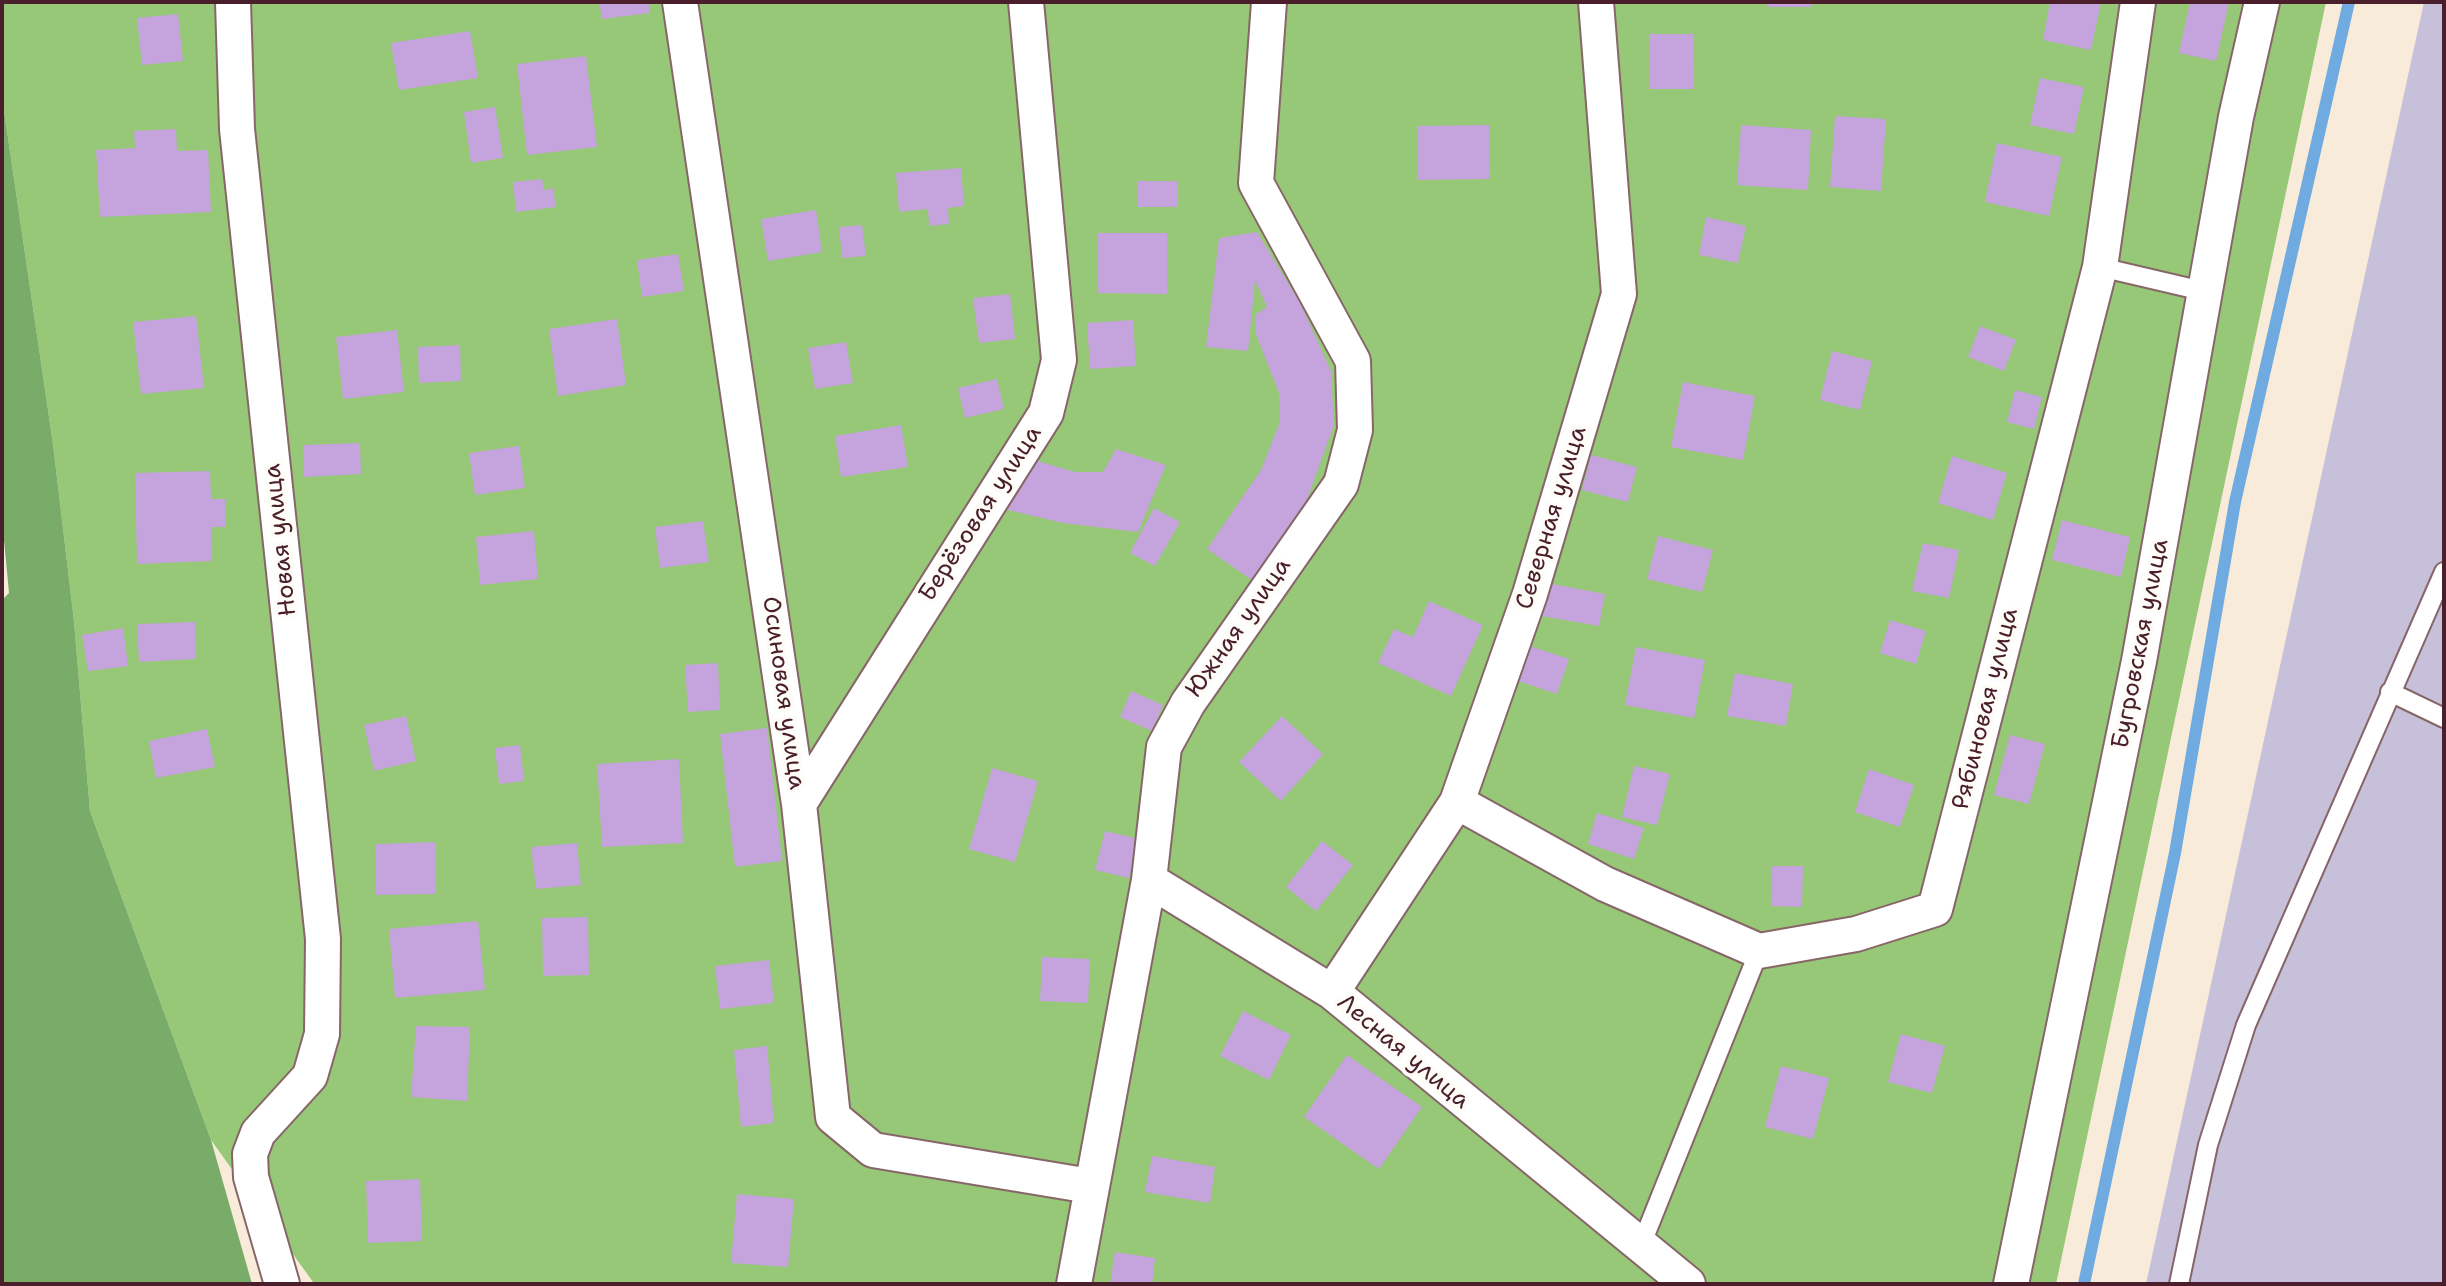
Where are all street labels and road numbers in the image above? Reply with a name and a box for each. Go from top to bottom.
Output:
street label: Берёзовая улица [913,421,1049,607]
street label: Северная улица [1510,423,1594,613]
street label: Новая улица [259,462,303,618]
street label: Бугровская улица [2107,537,2175,751]
street label: Южная улица [1180,553,1298,703]
street label: Осиновая улица [755,595,811,791]
street label: Рябиновая улица [1947,605,2025,813]
street label: Лесная улица [1331,988,1475,1116]

